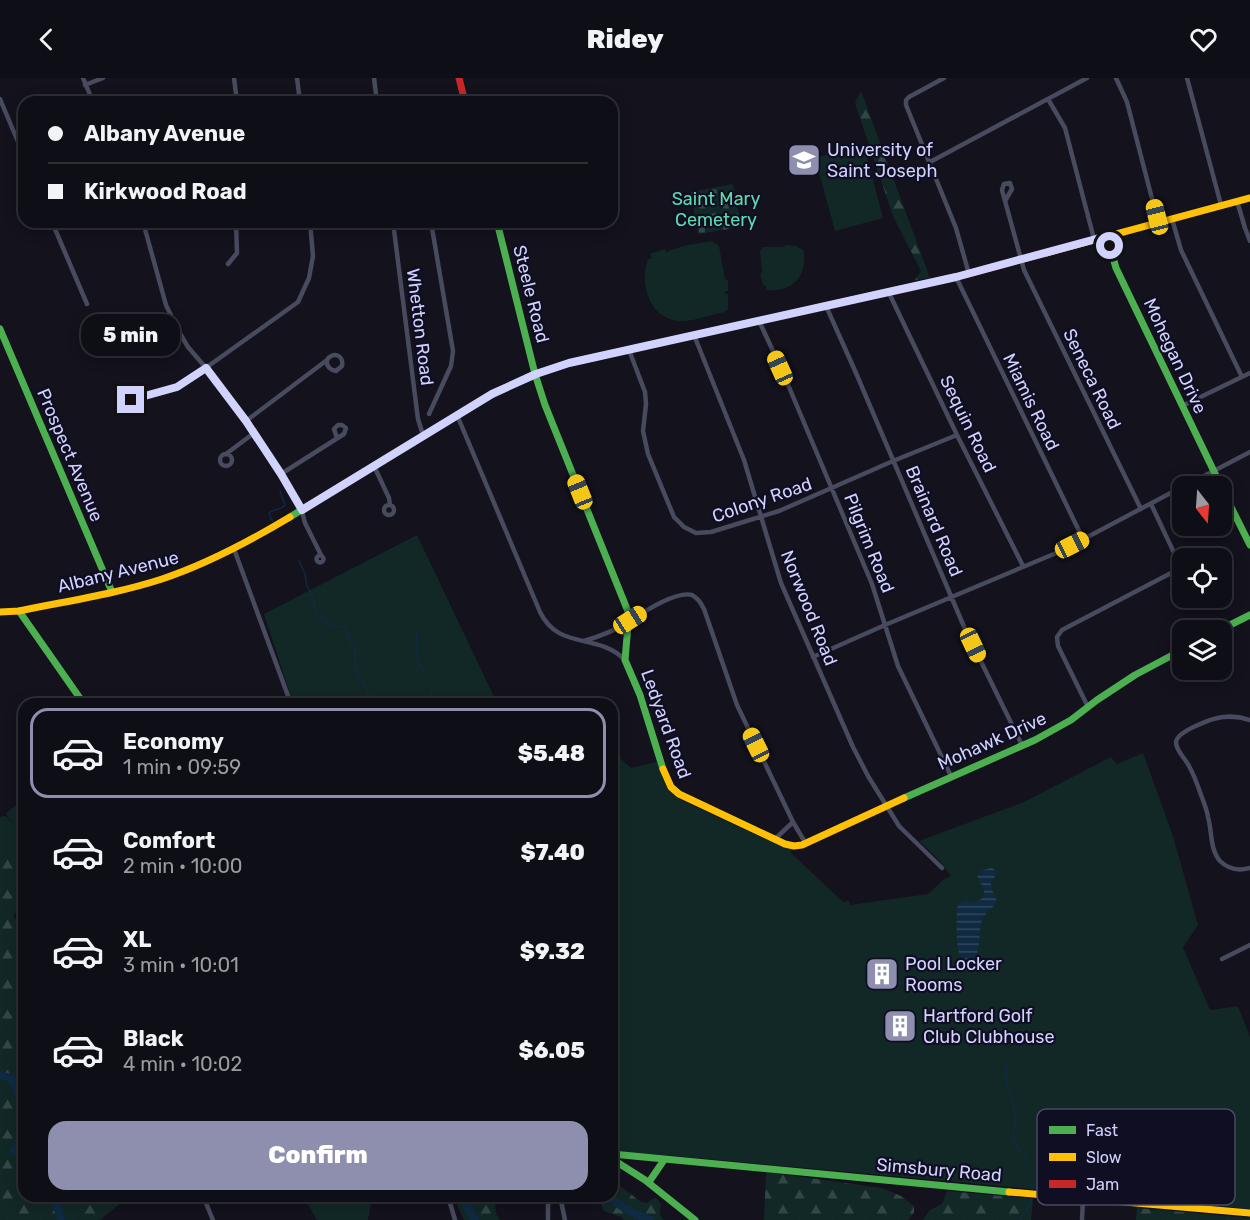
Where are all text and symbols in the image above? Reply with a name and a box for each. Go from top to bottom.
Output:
icon: back [30,23,63,56]
text: Ridey [586,23,664,55]
icon: heart [1187,23,1220,56]
text: Albany Avenue [84,120,245,147]
place label: University of Saint Joseph [827,139,937,182]
school or university icon: University of Saint Joseph [786,142,822,178]
text: Kirkwood Road [84,178,247,205]
park label: Saint Mary Cemetery [672,188,760,231]
car [1144,197,1170,237]
route start [1096,232,1123,259]
street label: Steele Road [508,243,554,345]
street label: Whetton Road [402,267,438,387]
street label: Mohegan Drive [1139,295,1211,417]
callout: 5 min [82,313,180,355]
text: 5 min [103,323,158,347]
street label: Seneca Road [1058,325,1126,433]
car [764,348,796,388]
street label: Miamis Road [998,350,1064,454]
street label: Sequin Road [935,372,1001,476]
street label: Prospect Avenue [32,385,108,525]
route end [117,386,144,413]
street label: Brainard Road [901,462,967,580]
car [565,472,595,512]
street label: Colony Road [709,473,815,527]
north arrow [1172,476,1232,536]
map controls [1172,476,1232,680]
street label: Pilgrim Road [839,490,899,596]
car [1052,529,1092,561]
street label: Albany Avenue [55,546,181,598]
street label: Norwood Road [776,547,842,669]
button: locate [1172,548,1232,608]
car [610,603,650,637]
button: layers [1172,620,1232,680]
car [957,625,989,665]
street label: Ledyard Road [636,666,696,782]
street label: Mohawk Drive [934,707,1050,775]
car [740,725,772,765]
icon: car [51,726,105,780]
text: Economy [123,728,224,755]
text: $5.48 [518,740,585,767]
text: 1 min · 09:59 [123,755,241,779]
icon: car [51,825,105,879]
text: Comfort [123,827,215,854]
text: $7.40 [520,839,585,866]
text: 2 min · 10:00 [123,854,243,878]
icon: car [51,924,105,978]
text: XL [123,926,151,953]
text: $9.32 [520,938,585,965]
text: 3 min · 10:01 [123,953,239,977]
place label: Pool Locker Rooms [905,953,1002,996]
building icon: Pool Locker Rooms [864,956,900,992]
place label: Hartford Golf Club Clubhouse [923,1005,1055,1048]
building icon: Hartford Golf Club Clubhouse [882,1008,918,1044]
icon: car [51,1023,105,1077]
text: Black [123,1025,184,1052]
text: $6.05 [519,1037,585,1064]
text: 4 min · 10:02 [123,1052,242,1076]
legend [1037,1109,1235,1205]
button: Confirm [48,1121,588,1190]
text: Fast [1086,1121,1118,1140]
text: Slow [1086,1148,1122,1167]
street label: Simsbury Road [875,1154,1003,1186]
text: Jam [1086,1175,1119,1194]

